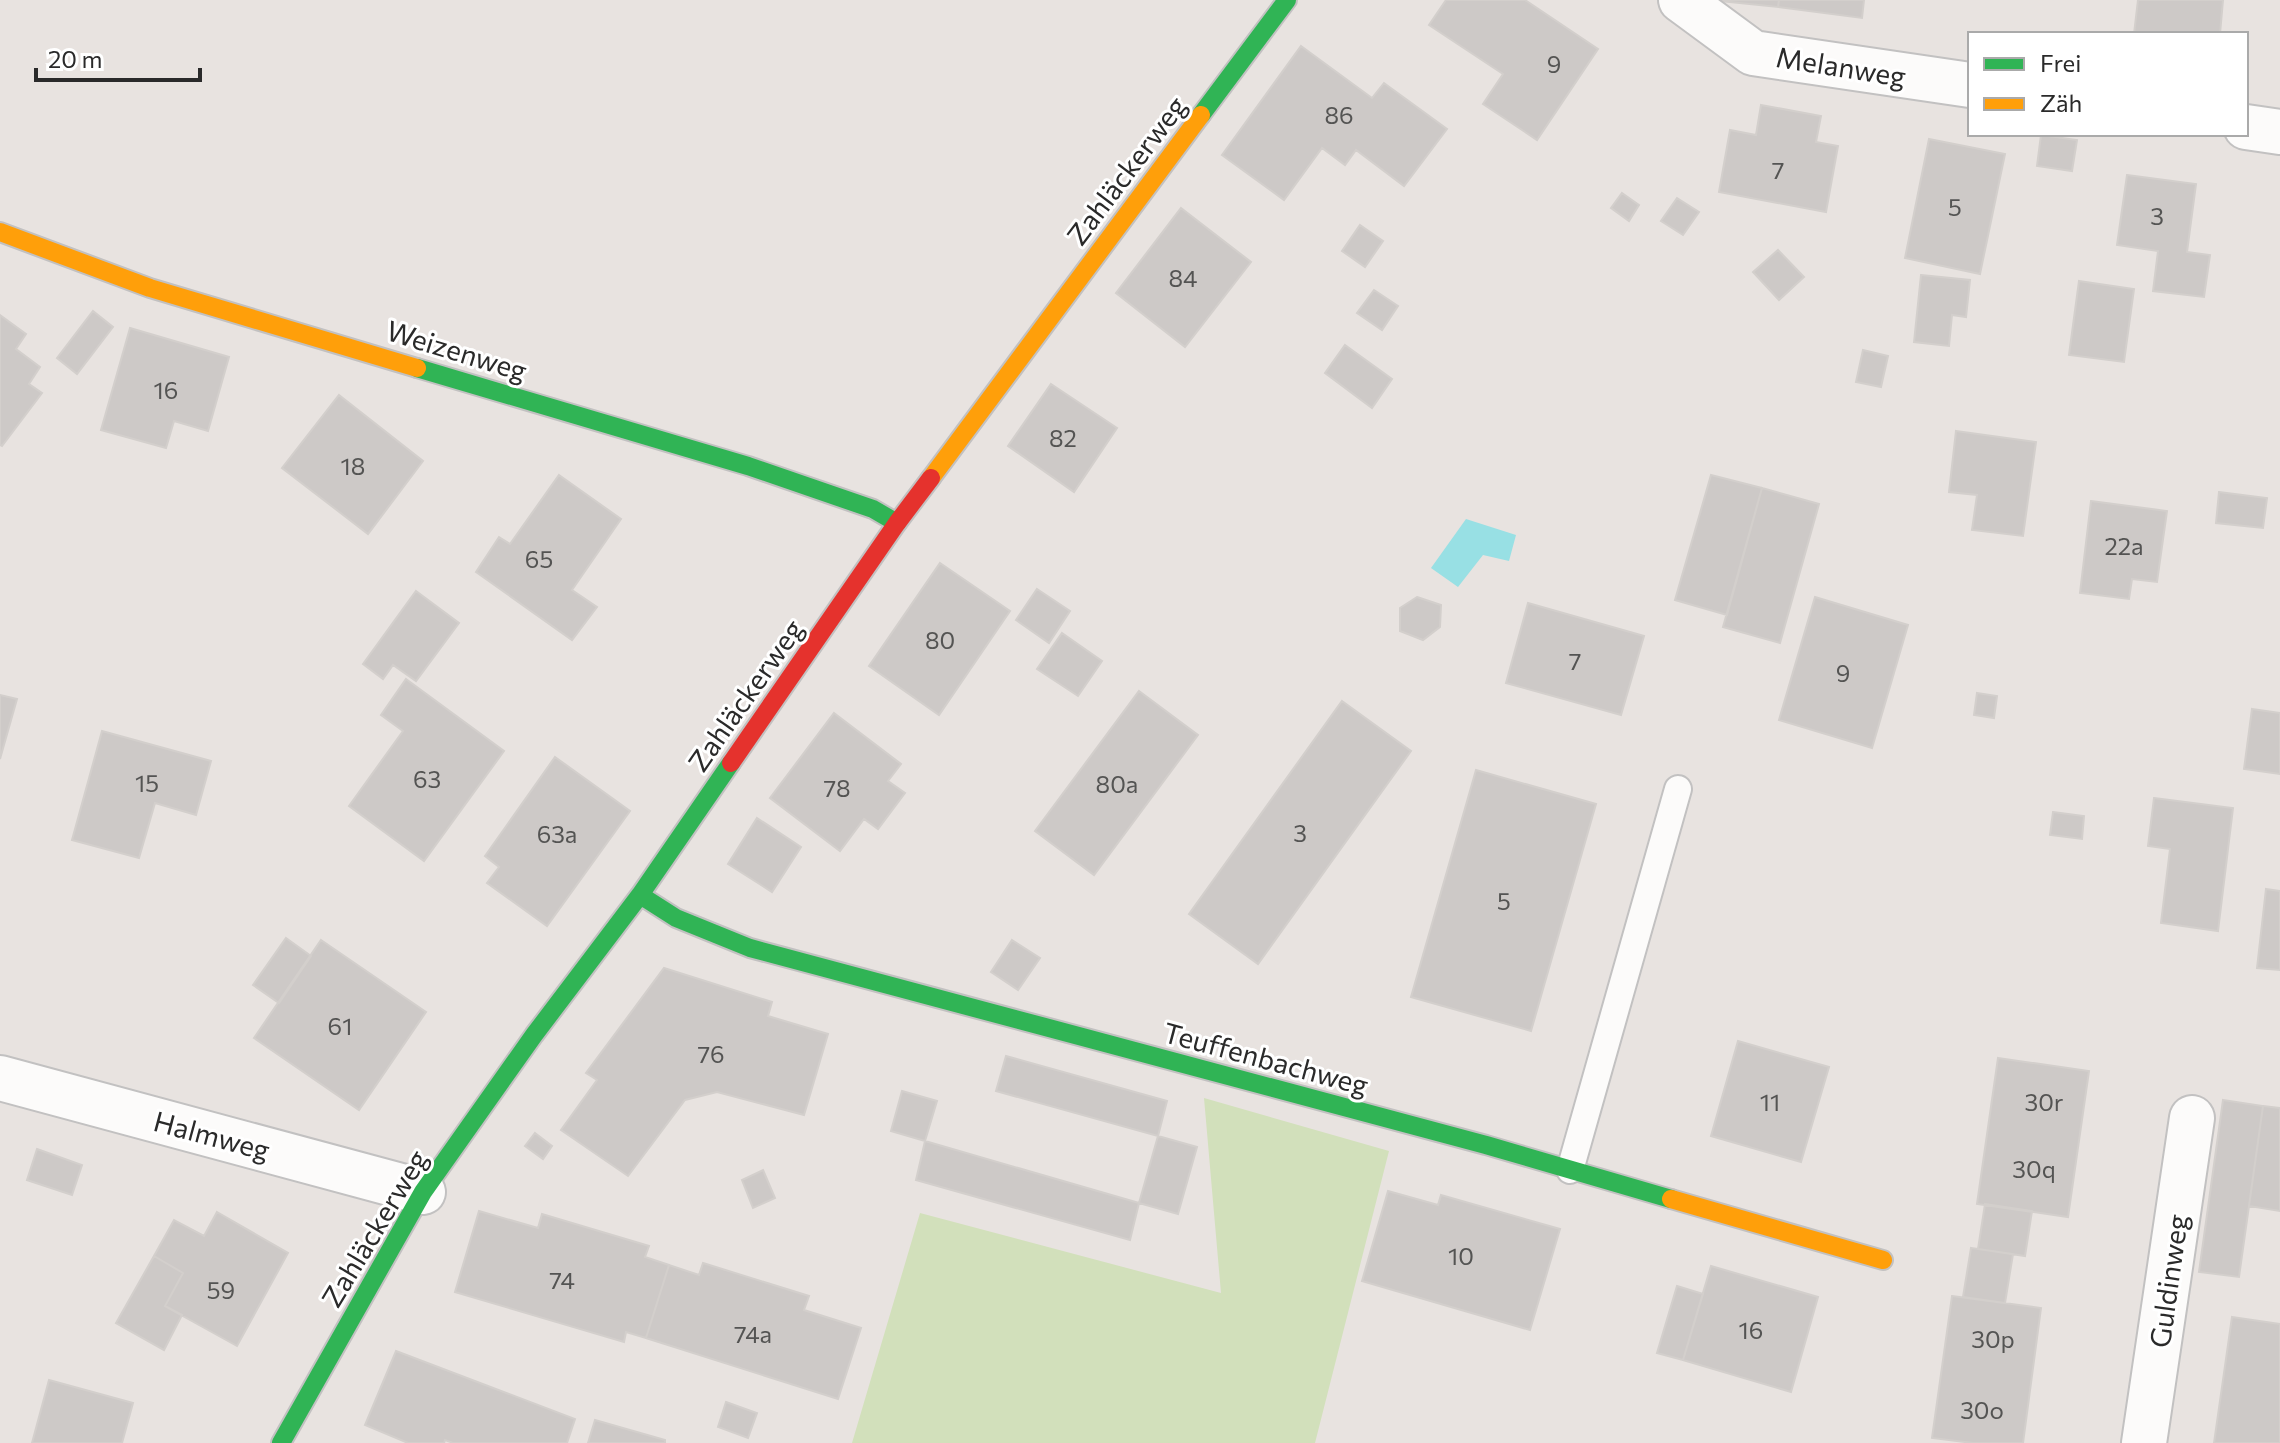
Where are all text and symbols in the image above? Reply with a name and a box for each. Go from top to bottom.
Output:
scale bar [36,32,200,82]
legend [1968,32,2248,136]
street label: Melanweg [1774,39,1908,93]
text: 20 m [48,44,102,73]
text: Frei [2040,48,2081,77]
house number: 9 [1547,49,1561,78]
text: Zäh [2040,88,2082,117]
street label: Zahläckerweg [1059,89,1193,251]
house number: 86 [1324,100,1354,129]
house number: 7 [1772,155,1784,184]
house number: 5 [1948,192,1962,221]
house number: 3 [2150,201,2164,230]
house number: 84 [1169,263,1197,292]
street label: Weizenweg [383,313,531,387]
house number: 16 [154,375,178,404]
house number: 82 [1049,423,1077,452]
house number: 18 [341,451,365,480]
house number: 22a [2104,531,2144,560]
house number: 65 [525,544,553,573]
street label: Zahläckerweg [680,613,810,777]
house number: 80 [925,625,955,654]
house number: 7 [1569,646,1581,675]
house number: 9 [1836,658,1850,687]
house number: 63 [413,764,441,793]
house number: 15 [135,768,159,797]
house number: 80a [1096,769,1138,798]
house number: 78 [823,773,851,802]
house number: 3 [1293,818,1307,847]
house number: 63a [537,819,577,848]
house number: 5 [1497,886,1511,915]
house number: 61 [328,1011,352,1040]
street label: Teuffenbachweg [1160,1014,1372,1102]
house number: 76 [697,1039,725,1068]
house number: 11 [1760,1087,1780,1116]
house number: 30r [2025,1087,2064,1116]
street label: Halmweg [150,1103,274,1167]
street label: Zahläckerweg [314,1143,434,1313]
house number: 30q [2012,1154,2056,1183]
street label: Guldinweg [2142,1212,2194,1350]
house number: 10 [1448,1241,1474,1270]
house number: 74 [549,1265,575,1294]
house number: 59 [207,1275,235,1304]
house number: 16 [1739,1315,1763,1344]
house number: 74a [734,1319,772,1348]
house number: 30p [1971,1324,2015,1353]
house number: 30o [1960,1395,2004,1424]

